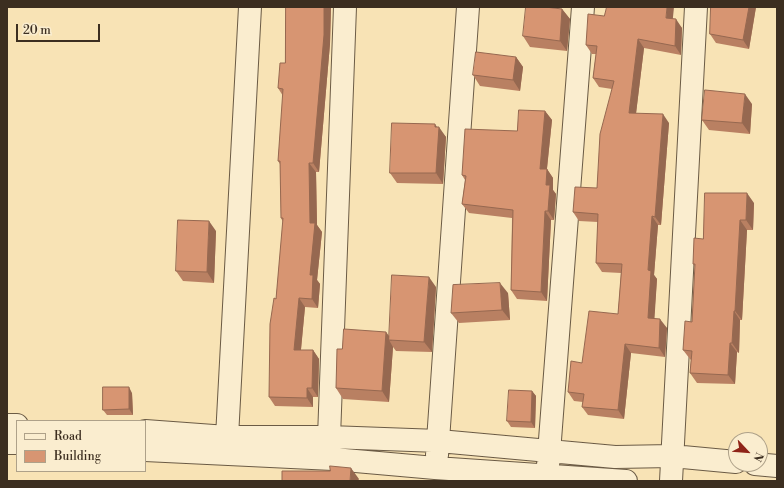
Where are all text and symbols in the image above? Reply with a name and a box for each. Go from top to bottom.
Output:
scale bar [18,16,102,42]
text: 20 m [23,23,51,38]
legend [16,420,146,472]
text: Road [54,429,82,444]
north arrow [728,432,768,472]
text: Building [54,449,101,464]
text: N [750,450,766,464]

